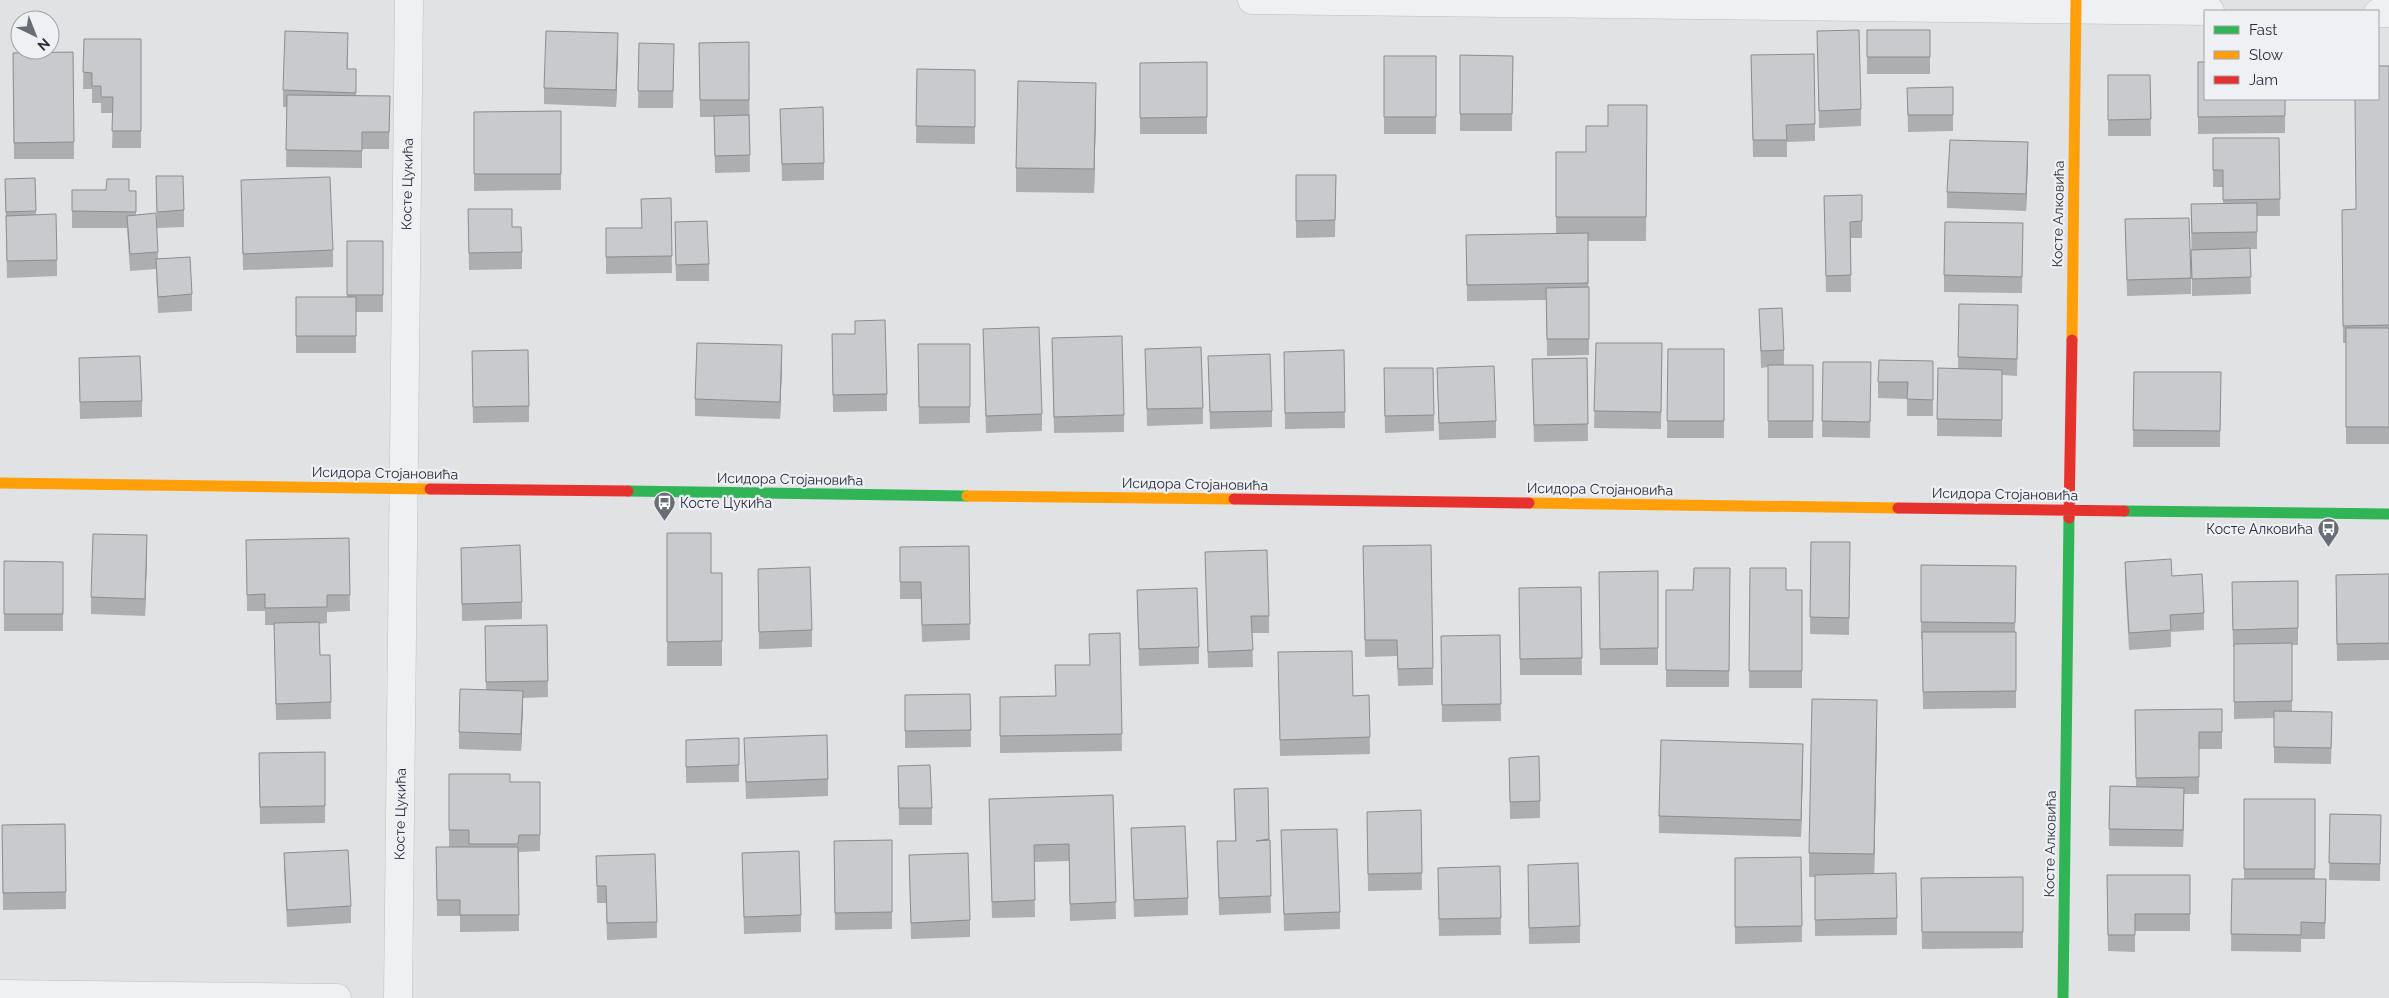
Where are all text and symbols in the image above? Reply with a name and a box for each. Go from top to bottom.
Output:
north arrow [10,10,60,60]
legend [2204,10,2379,100]
text: Fast [2249,21,2277,39]
text: N [35,35,53,54]
text: Slow [2249,46,2283,64]
text: Jam [2249,71,2278,89]
street label: Косте Цукића [398,138,416,230]
street label: Косте Алковића [2049,160,2067,268]
street label: Исидора Стојановића [312,464,458,482]
street label: Исидора Стојановића [717,470,863,488]
street label: Исидора Стојановића [1122,475,1268,493]
street label: Исидора Стојановића [1527,480,1673,498]
street label: Исидора Стојановића [1932,485,2078,503]
bus stop icon: Косте Цукића [652,491,676,522]
place label: Косте Цукића [680,495,772,511]
bus stop icon: Косте Алковића [2317,517,2341,548]
place label: Косте Алковића [2206,521,2313,537]
street label: Косте Цукића [391,768,409,860]
street label: Косте Алковића [2041,790,2059,898]

